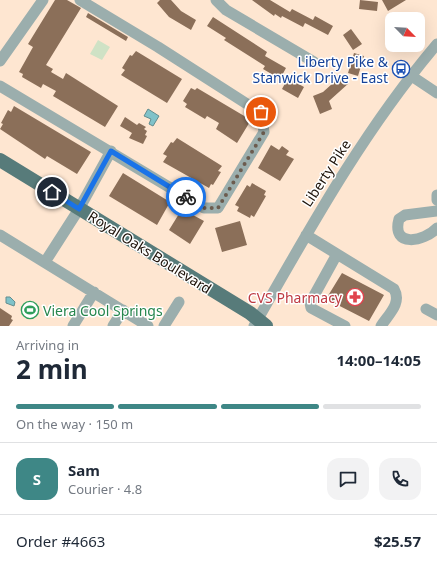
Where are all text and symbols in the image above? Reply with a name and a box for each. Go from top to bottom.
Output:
north arrow [385,12,425,52]
map controls [385,12,425,52]
place label: Liberty Pike & Stanwick Drive - East [252,52,389,87]
bus stop icon: Liberty Pike & Stanwick Drive - East [391,59,411,79]
pin [244,95,278,129]
icon: bag [250,101,272,123]
street label: Liberty Pike [297,136,355,210]
pin [35,175,69,209]
courier [166,177,206,217]
icon: home [41,181,63,203]
icon: bike [175,186,197,208]
street label: Royal Oaks Boulevard [85,206,215,298]
pharmacy icon: CVS Pharmacy [345,287,365,307]
place label: CVS Pharmacy [248,288,343,307]
sports icon: Viera Cool Springs [20,300,40,320]
place label: Viera Cool Springs [43,301,163,320]
text: Arriving in [16,336,79,354]
text: 14:00–14:05 [336,350,421,370]
text: 2 min [16,351,88,387]
text: On the way · 150 m [16,415,133,433]
button: chat [327,458,369,500]
button: phone [379,458,421,500]
text: Sam [68,460,100,480]
text: S [33,469,41,489]
text: Courier · 4.8 [68,480,142,498]
text: Order #4663 [16,531,105,551]
text: $25.57 [374,531,421,551]

